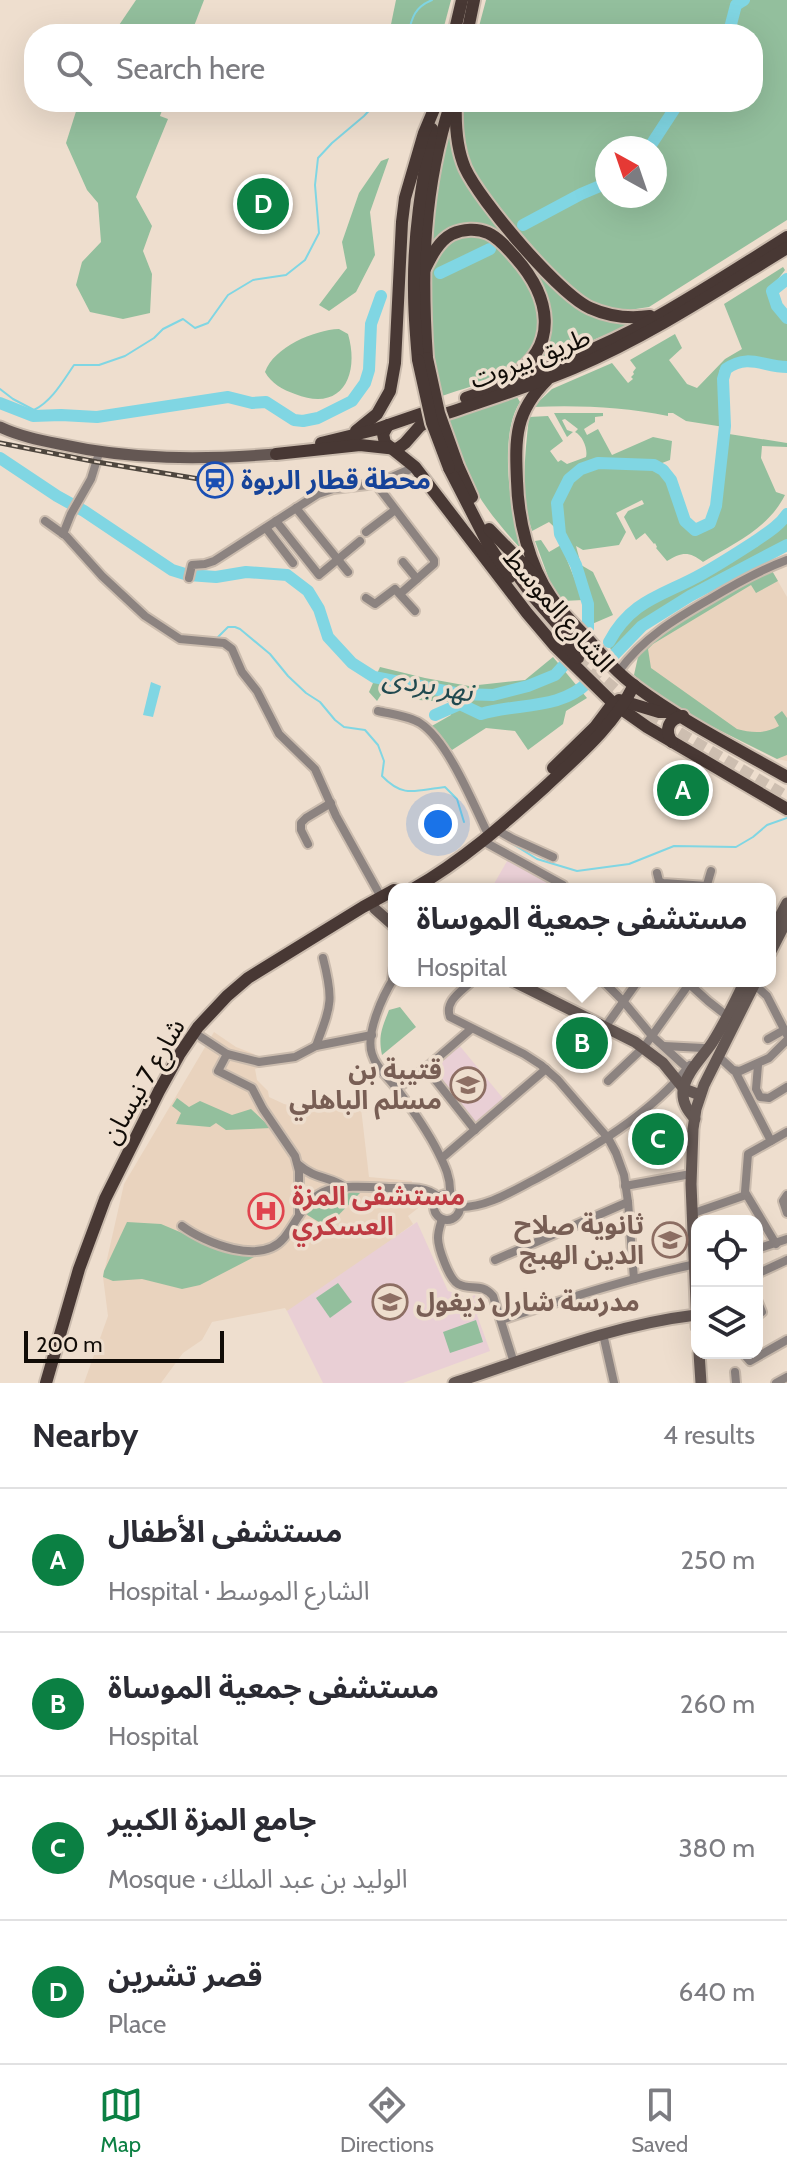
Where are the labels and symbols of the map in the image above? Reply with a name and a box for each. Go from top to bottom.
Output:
north arrow [595,136,667,208]
pin: D [237,174,289,234]
street label: طريق بيروت [465,320,595,396]
station icon: محطة قطار الربوة [196,461,234,499]
place label: محطة قطار الربوة [241,464,431,496]
street label: الشارع الموسط [494,542,621,680]
water label: نهر بردى [380,659,478,709]
pin: A [657,760,709,820]
your location [418,804,458,844]
street label: شارع 7 نيسان [94,1013,194,1151]
pin: B [556,1013,608,1073]
place label: قتيبة بن مسلم الباهلي [289,1054,442,1121]
school or university icon: قتيبة بن مسلم الباهلي [449,1066,487,1104]
pin: C [632,1109,684,1169]
place label: مستشفى المزة العسكري [292,1180,465,1247]
hospital icon: مستشفى المزة العسكري [247,1192,285,1230]
place label: ثانوية صلاح الدين الهبج [514,1209,644,1274]
school or university icon: ثانوية صلاح الدين الهبج [651,1221,689,1259]
school or university icon: مدرسة شارل ديغول [371,1283,409,1321]
place label: مدرسة شارل ديغول [416,1286,640,1318]
scale bar [24,1327,224,1363]

